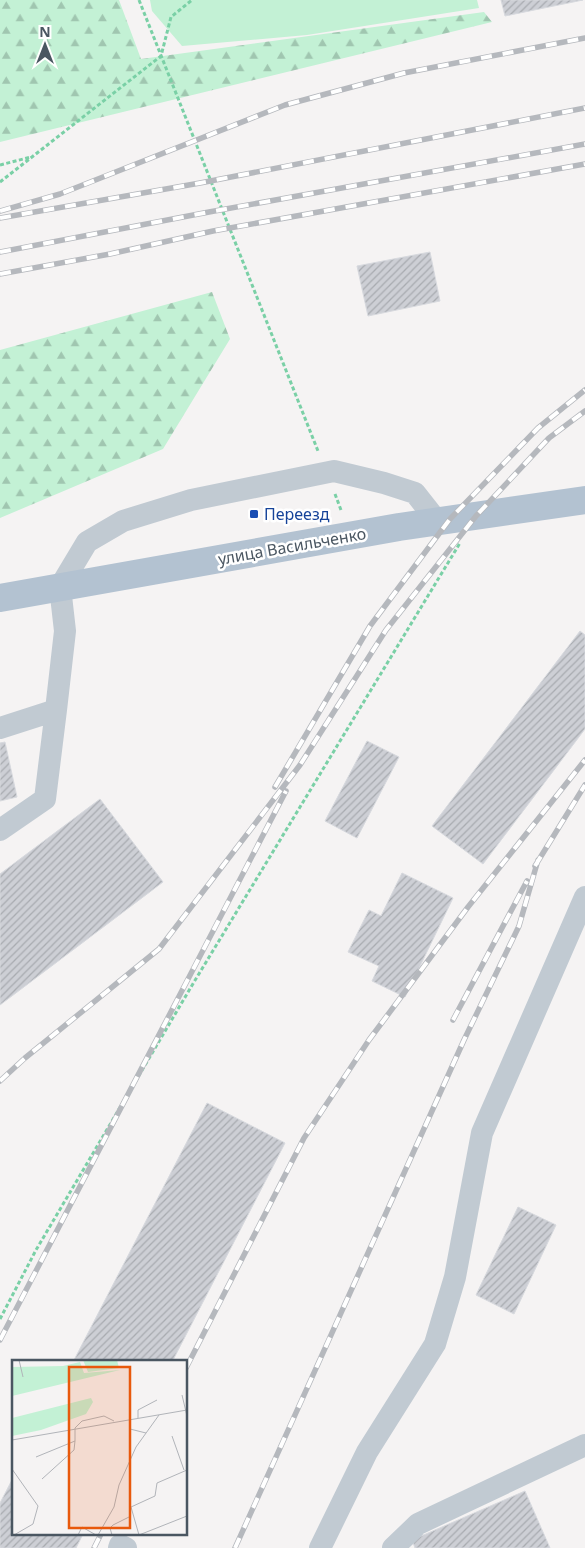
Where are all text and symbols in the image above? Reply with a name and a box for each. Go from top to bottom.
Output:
north arrow [20,20,70,70]
text: N [39,22,51,41]
place label: Переезд [264,503,330,525]
marker: Переезд [248,508,260,520]
street label: улица Васильченко [216,522,368,570]
inset map [12,1360,188,1536]

